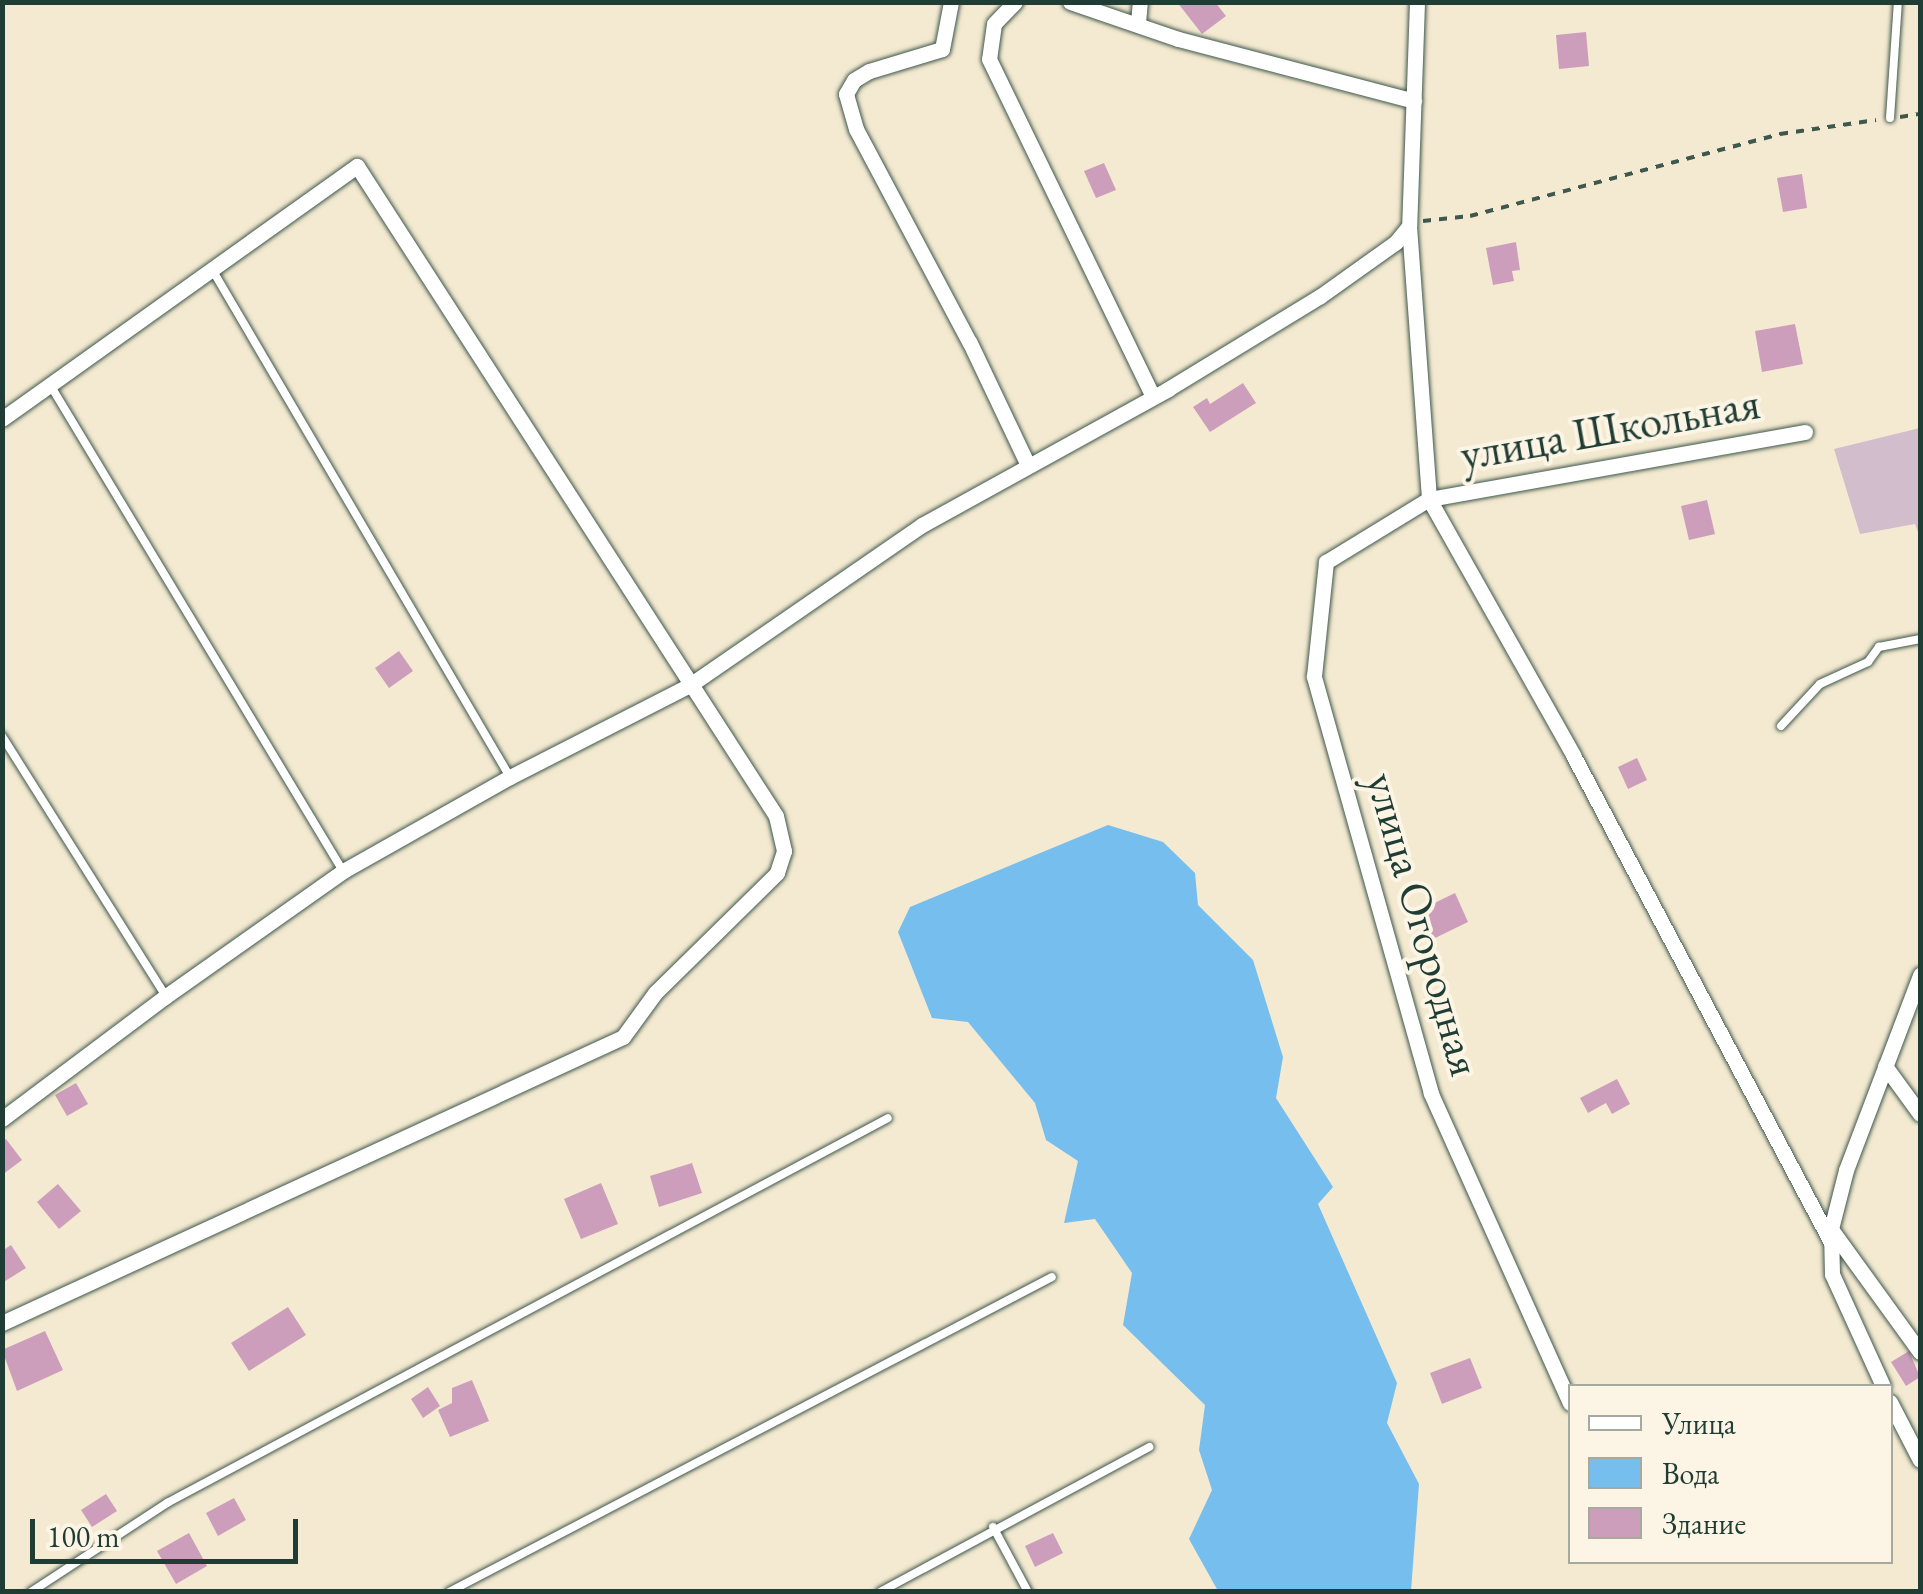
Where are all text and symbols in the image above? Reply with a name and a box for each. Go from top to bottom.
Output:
street label: улица Школьная [1456,376,1764,482]
street label: улица Огородная [1355,766,1493,1082]
legend [1568,1384,1893,1564]
text: Улица [1662,1404,1736,1443]
text: Вода [1662,1454,1719,1493]
scale bar [35,1499,302,1561]
text: Здание [1662,1504,1746,1543]
text: 100 m [47,1517,120,1556]

